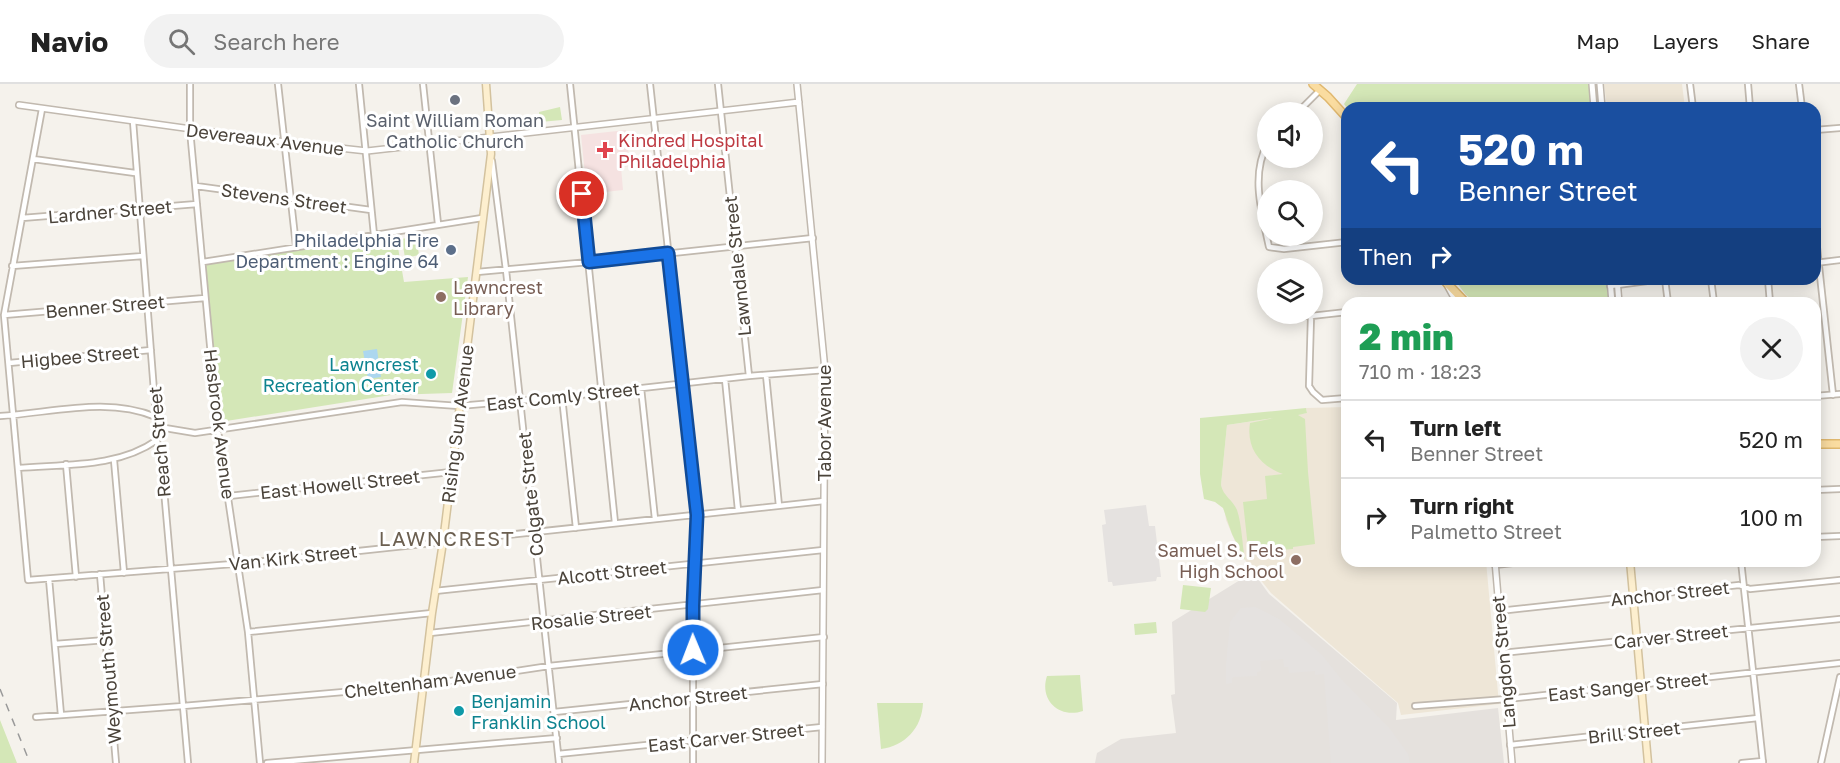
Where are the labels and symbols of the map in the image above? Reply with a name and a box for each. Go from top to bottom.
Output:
marker: Saint William Roman Catholic Church [448,93,462,107]
place label: Saint William Roman Catholic Church [366,109,544,152]
street label: Devereaux Avenue [185,118,345,160]
place label: Kindred Hospital Philadelphia [618,129,764,172]
marker: Kindred Hospital Philadelphia [596,141,614,159]
pin [556,168,607,219]
street label: Stevens Street [220,178,348,218]
street label: Lardner Street [47,195,173,227]
street label: Lawndale Street [719,195,755,337]
place label: Philadelphia Fire Department : Engine 64 [235,229,439,272]
marker: Philadelphia Fire Department : Engine 64 [444,243,458,257]
place label: Lawncrest Library [453,276,543,319]
street label: Benner Street [44,290,166,322]
marker: Lawncrest Library [434,290,448,304]
street label: Higbee Street [20,340,140,372]
street label: Rising Sun Avenue [436,343,478,505]
street label: Hasbrook Avenue [200,348,240,500]
place label: Lawncrest Recreation Center [263,353,419,396]
street label: Tabor Avenue [813,365,835,481]
marker: Lawncrest Recreation Center [424,367,438,381]
street label: East Comly Street [485,377,641,415]
street label: Reach Street [143,386,175,498]
street label: Colgate Street [513,431,547,557]
street label: East Howell Street [259,465,421,503]
district label: LAWNCREST [379,526,515,550]
street label: Van Kirk Street [228,539,358,575]
place label: Samuel S. Fels High School [1157,539,1284,582]
marker: Samuel S. Fels High School [1289,553,1303,567]
street label: Alcott Street [556,555,668,589]
street label: Anchor Street [1609,576,1731,610]
street label: Weymouth Street [90,593,126,745]
street label: Langdon Street [1486,595,1520,729]
street label: Rosalie Street [529,600,653,634]
position arrow [661,618,725,682]
street label: Carver Street [1613,619,1729,653]
street label: Cheltenham Avenue [343,660,517,702]
street label: East Sanger Street [1547,667,1709,705]
street label: Anchor Street [627,681,749,715]
place label: Benjamin Franklin School [471,690,606,733]
marker: Benjamin Franklin School [452,704,466,718]
street label: Brill Street [1586,716,1682,748]
street label: East Carver Street [647,718,805,756]

